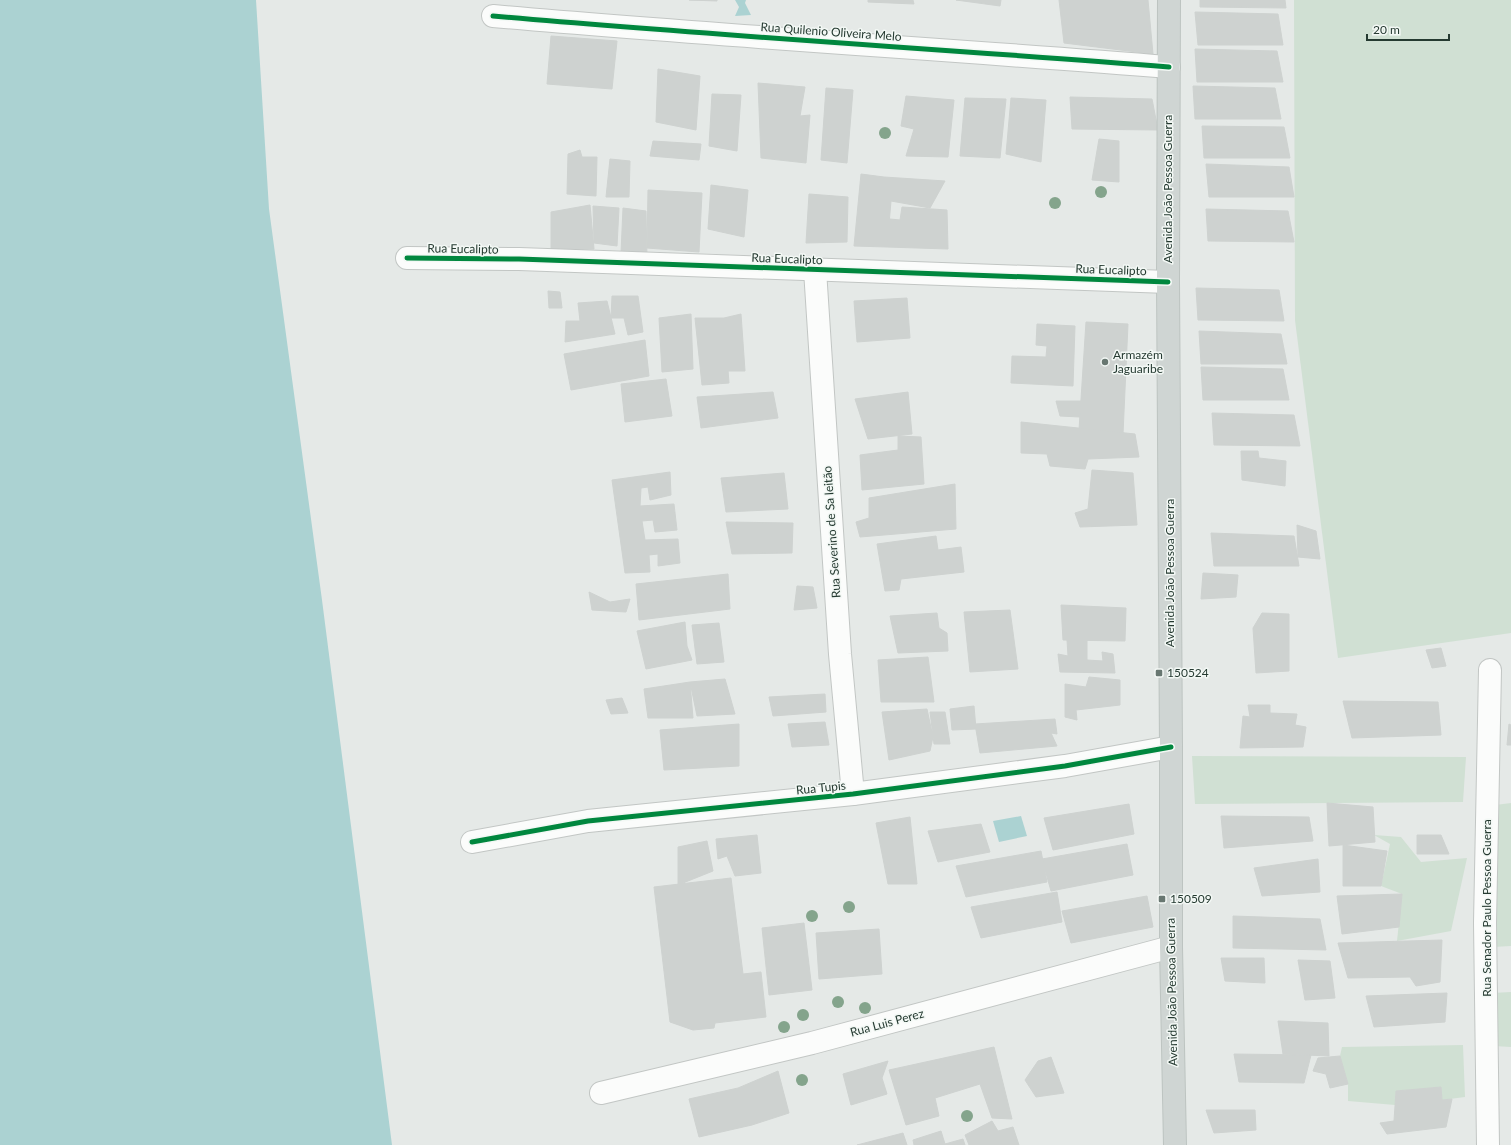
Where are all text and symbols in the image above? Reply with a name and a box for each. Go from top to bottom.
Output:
scale bar [1367,16,1449,42]
street label: Rua Quilenio Oliveira Melo [760,19,902,44]
text: 20 m [1373,22,1400,37]
street label: Avenida João Pessoa Guerra [1160,115,1175,263]
street label: Rua Eucalipto [427,240,499,257]
street label: Rua Eucalipto [751,250,823,267]
street label: Rua Eucalipto [1075,261,1147,278]
place label: Armazém Jaguaribe [1113,347,1163,376]
marker: Armazém Jaguaribe [1100,357,1110,367]
street label: Rua Severino de Sa leitão [819,465,844,599]
street label: Avenida João Pessoa Guerra [1162,499,1177,647]
place label: 150524 [1167,665,1209,680]
marker: 150524 [1154,668,1164,678]
street label: Rua Tupis [795,777,847,798]
street label: Rua Senador Paulo Pessoa Guerra [1479,819,1494,997]
place label: 150509 [1170,891,1212,906]
marker: 150509 [1157,894,1167,904]
street label: Avenida João Pessoa Guerra [1163,918,1180,1066]
street label: Rua Luis Perez [848,1005,926,1040]

